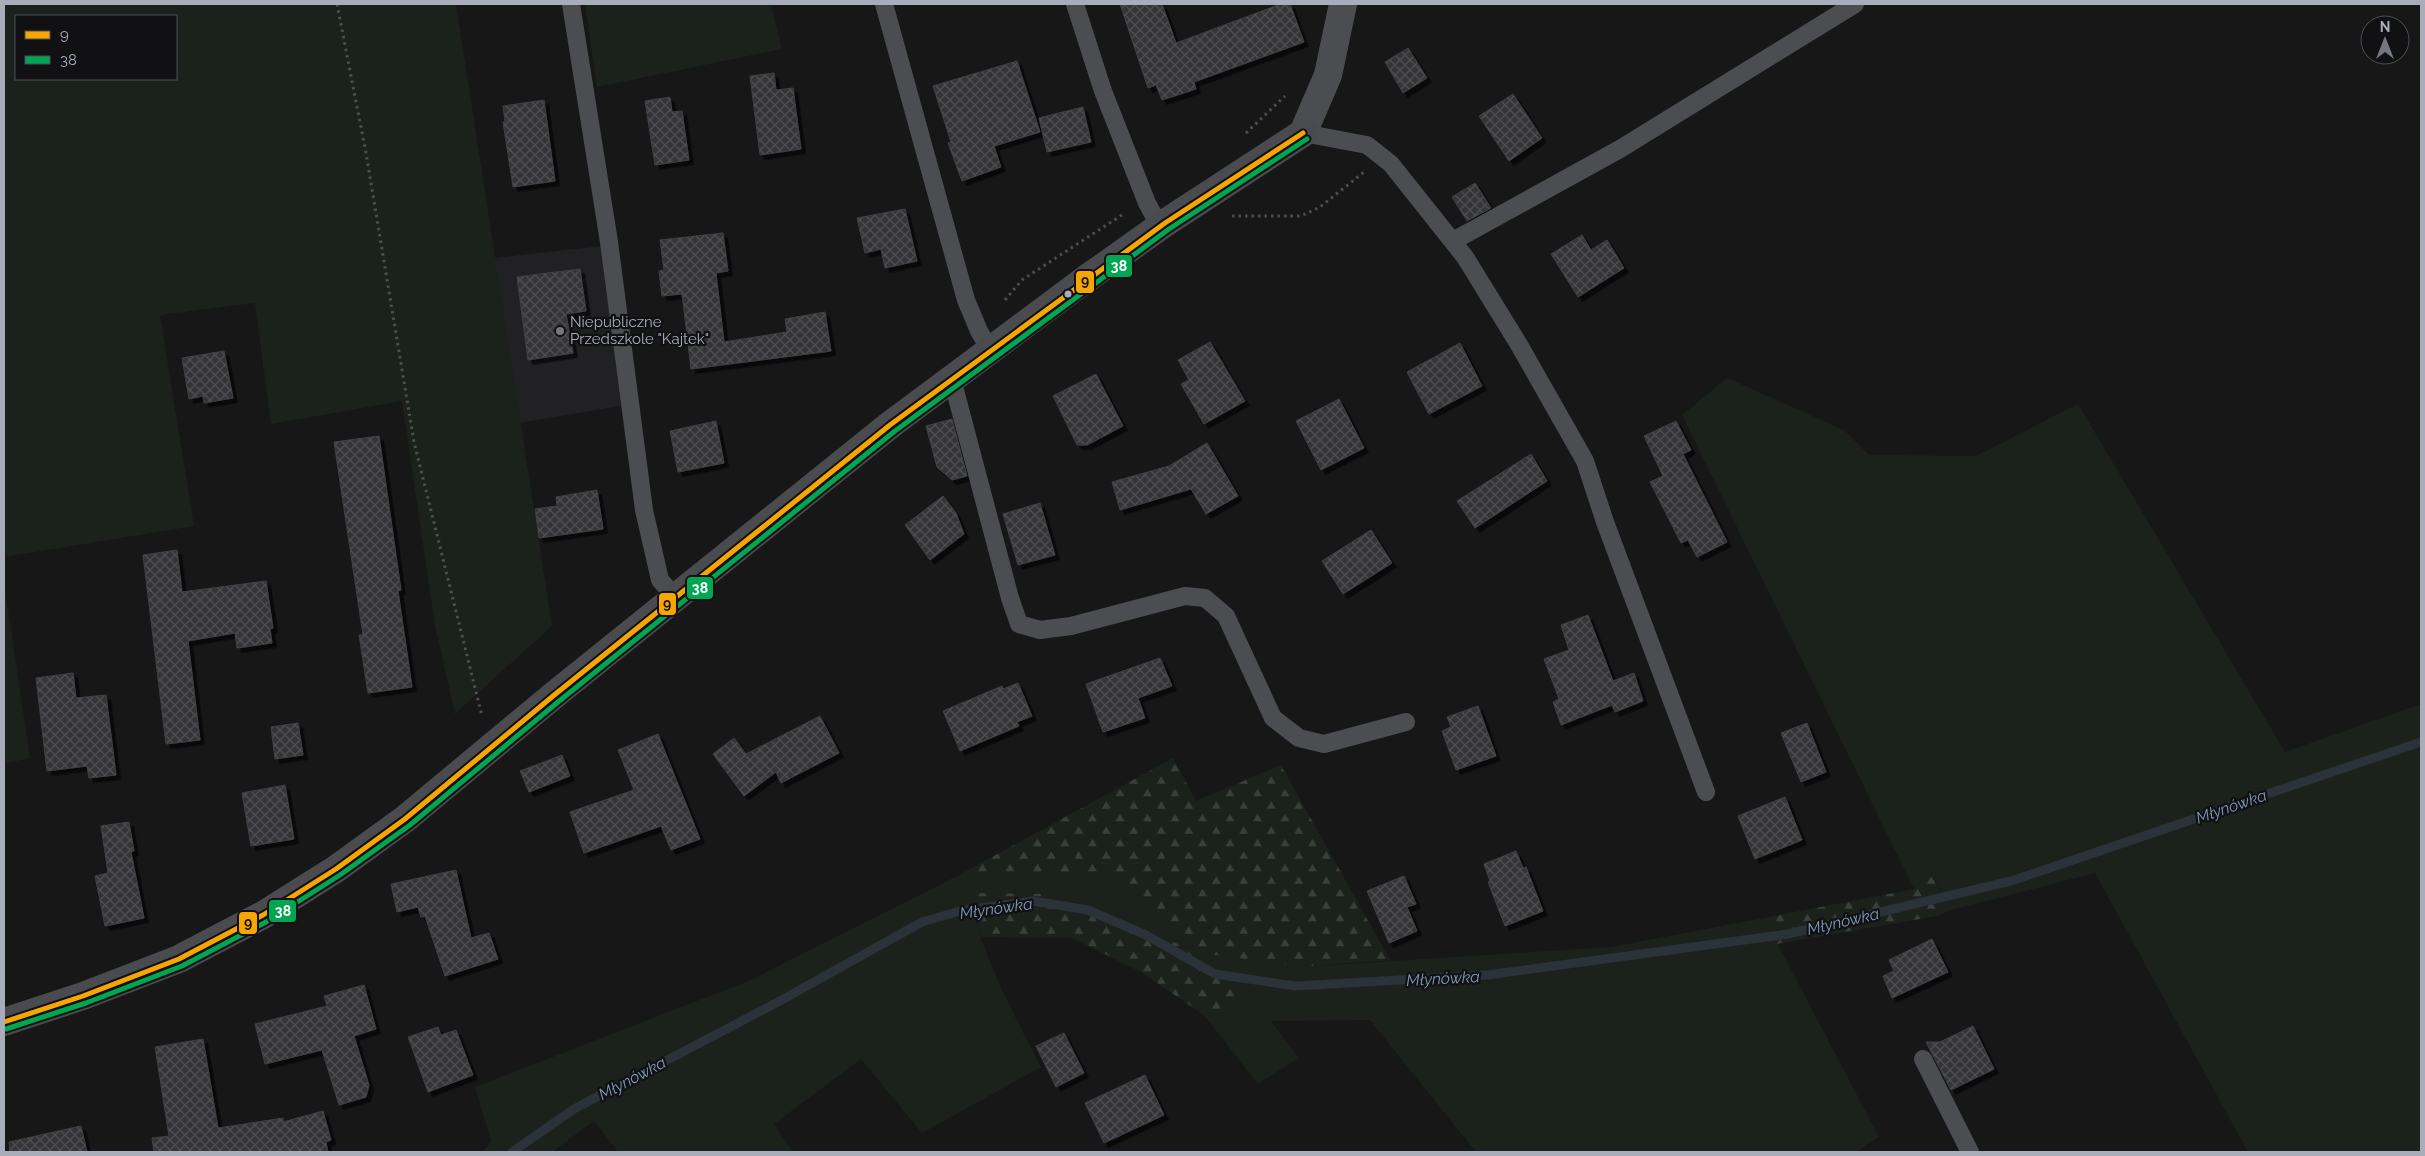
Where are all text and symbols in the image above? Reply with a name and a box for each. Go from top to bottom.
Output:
legend [15,15,178,80]
north arrow [2360,15,2410,65]
text: N [2380,19,2390,35]
text: 9 [60,26,69,44]
text: 38 [60,51,77,69]
line badge: 38 [1105,254,1133,278]
text: 38 [1111,258,1127,274]
line badge: 9 [1075,270,1095,294]
text: 9 [1081,273,1089,289]
unlabelled marker [1063,289,1073,299]
place label: Niepubliczne Przedszkole "Kajtek" [570,313,709,348]
marker: Niepubliczne Przedszkole "Kajtek" [554,325,566,337]
line badge: 38 [686,576,714,600]
text: 38 [692,580,708,596]
line badge: 9 [658,592,677,616]
text: 9 [663,596,671,612]
water label: Młynówka [2193,785,2269,827]
water label: Młynówka [958,894,1034,923]
line badge: 38 [268,899,297,923]
text: 38 [275,903,291,919]
water label: Młynówka [1805,904,1881,939]
line badge: 9 [238,911,258,935]
text: 9 [244,915,252,931]
water label: Młynówka [1406,967,1481,990]
water label: Młynówka [595,1053,670,1104]

